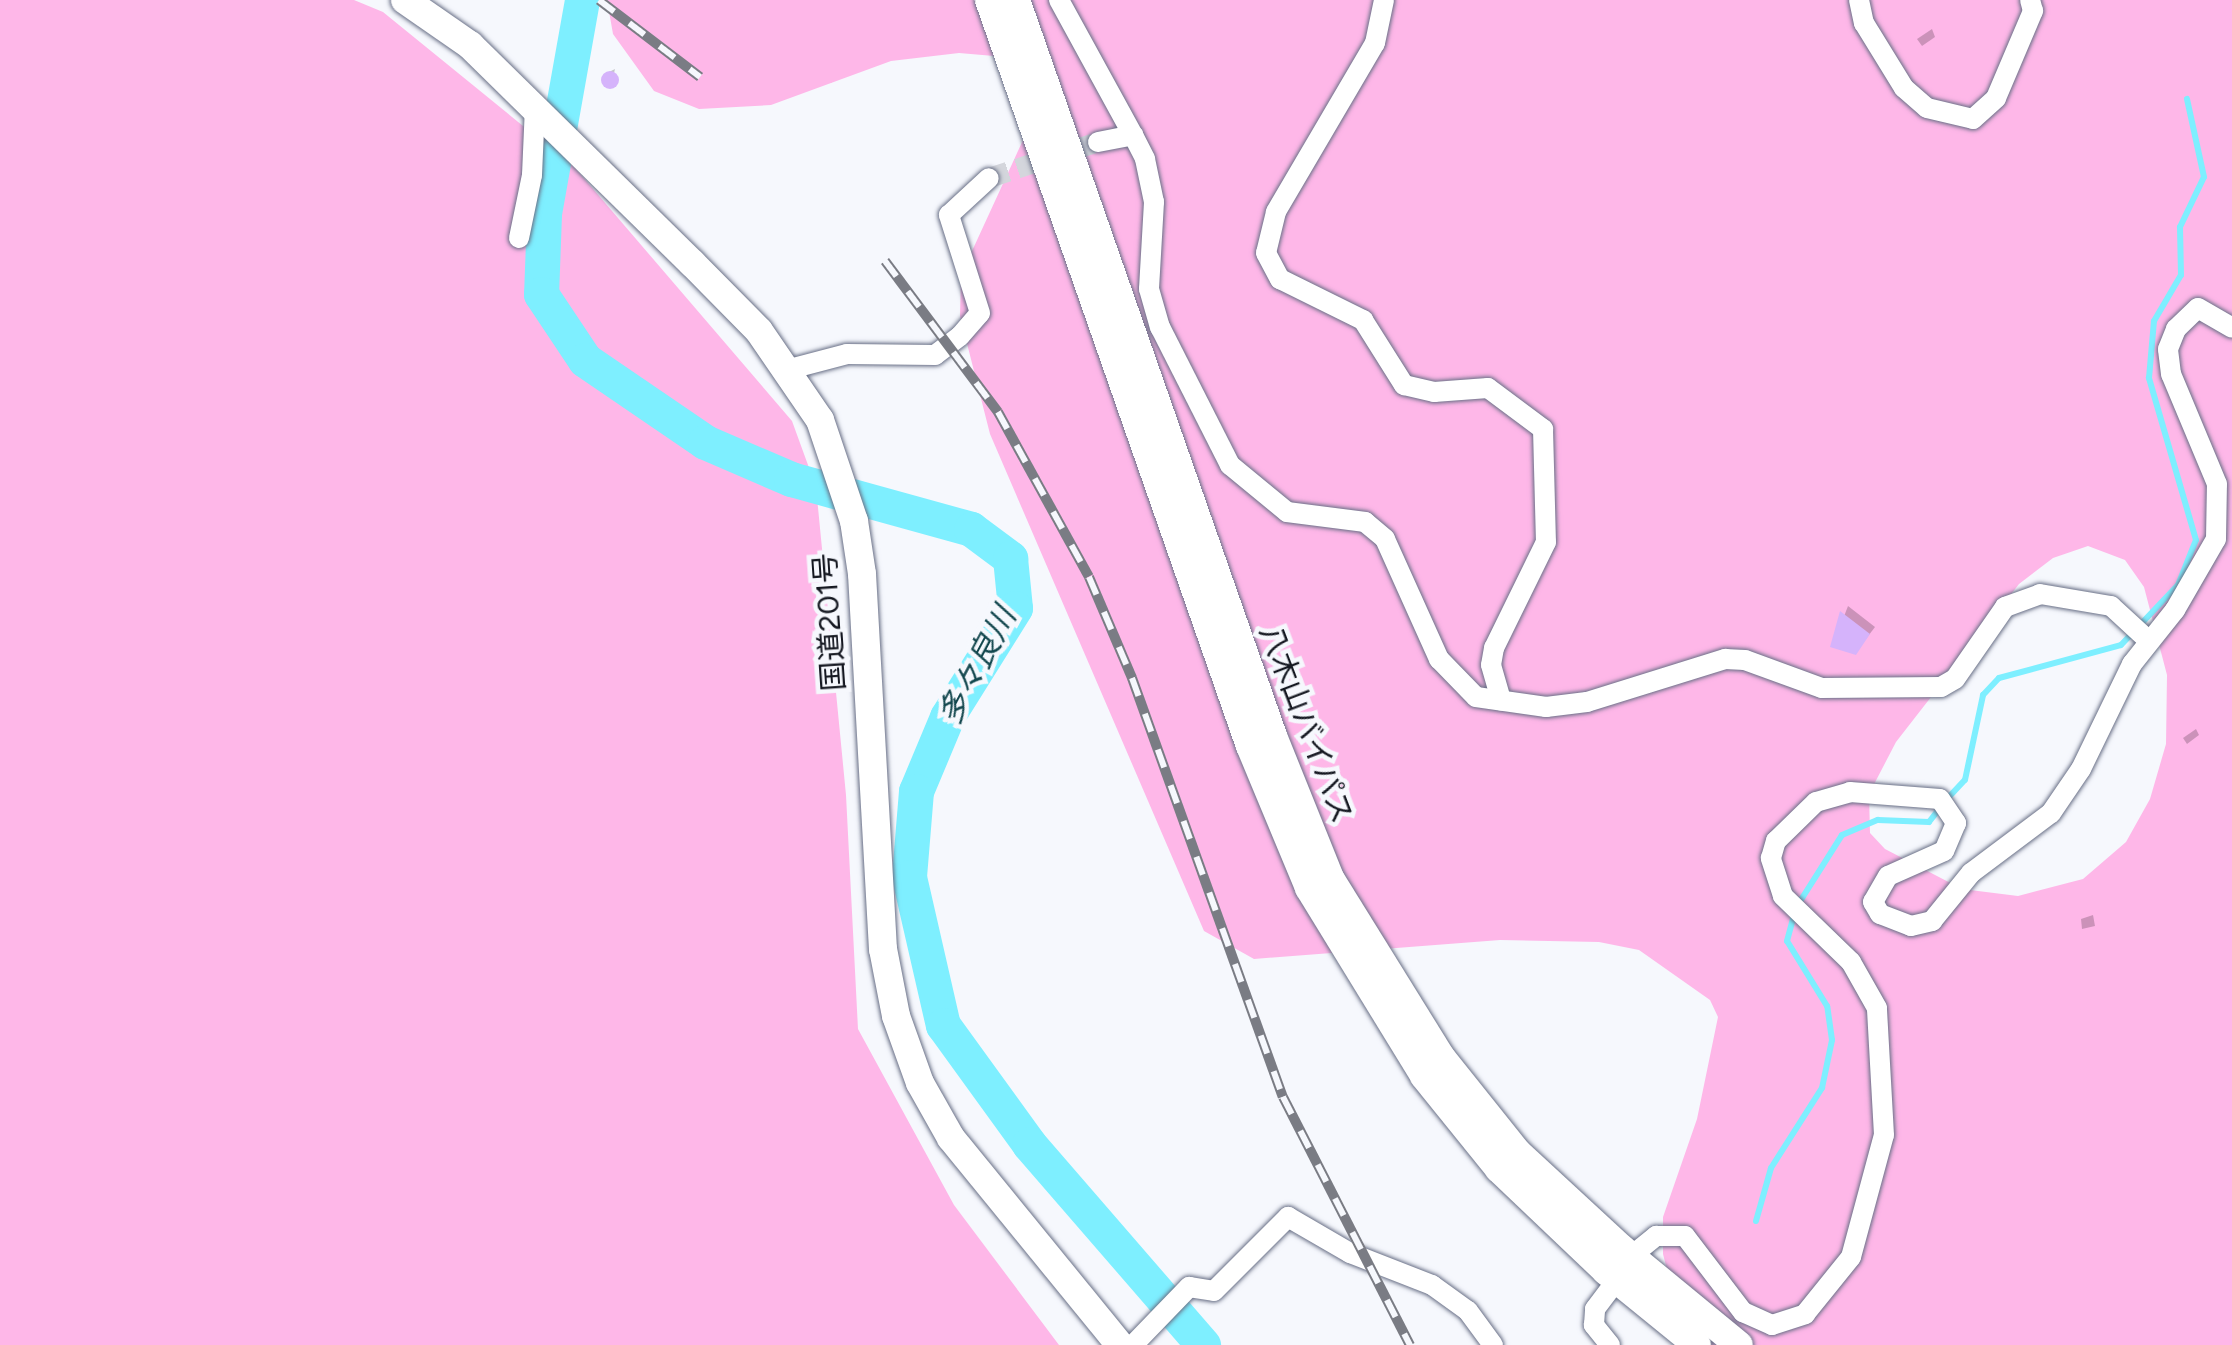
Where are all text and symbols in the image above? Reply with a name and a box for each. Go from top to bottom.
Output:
street label: 国道201号 [807,552,853,692]
water label: 多々良川 [930,600,1024,732]
street label: 八木山バイパス [1252,620,1360,828]

